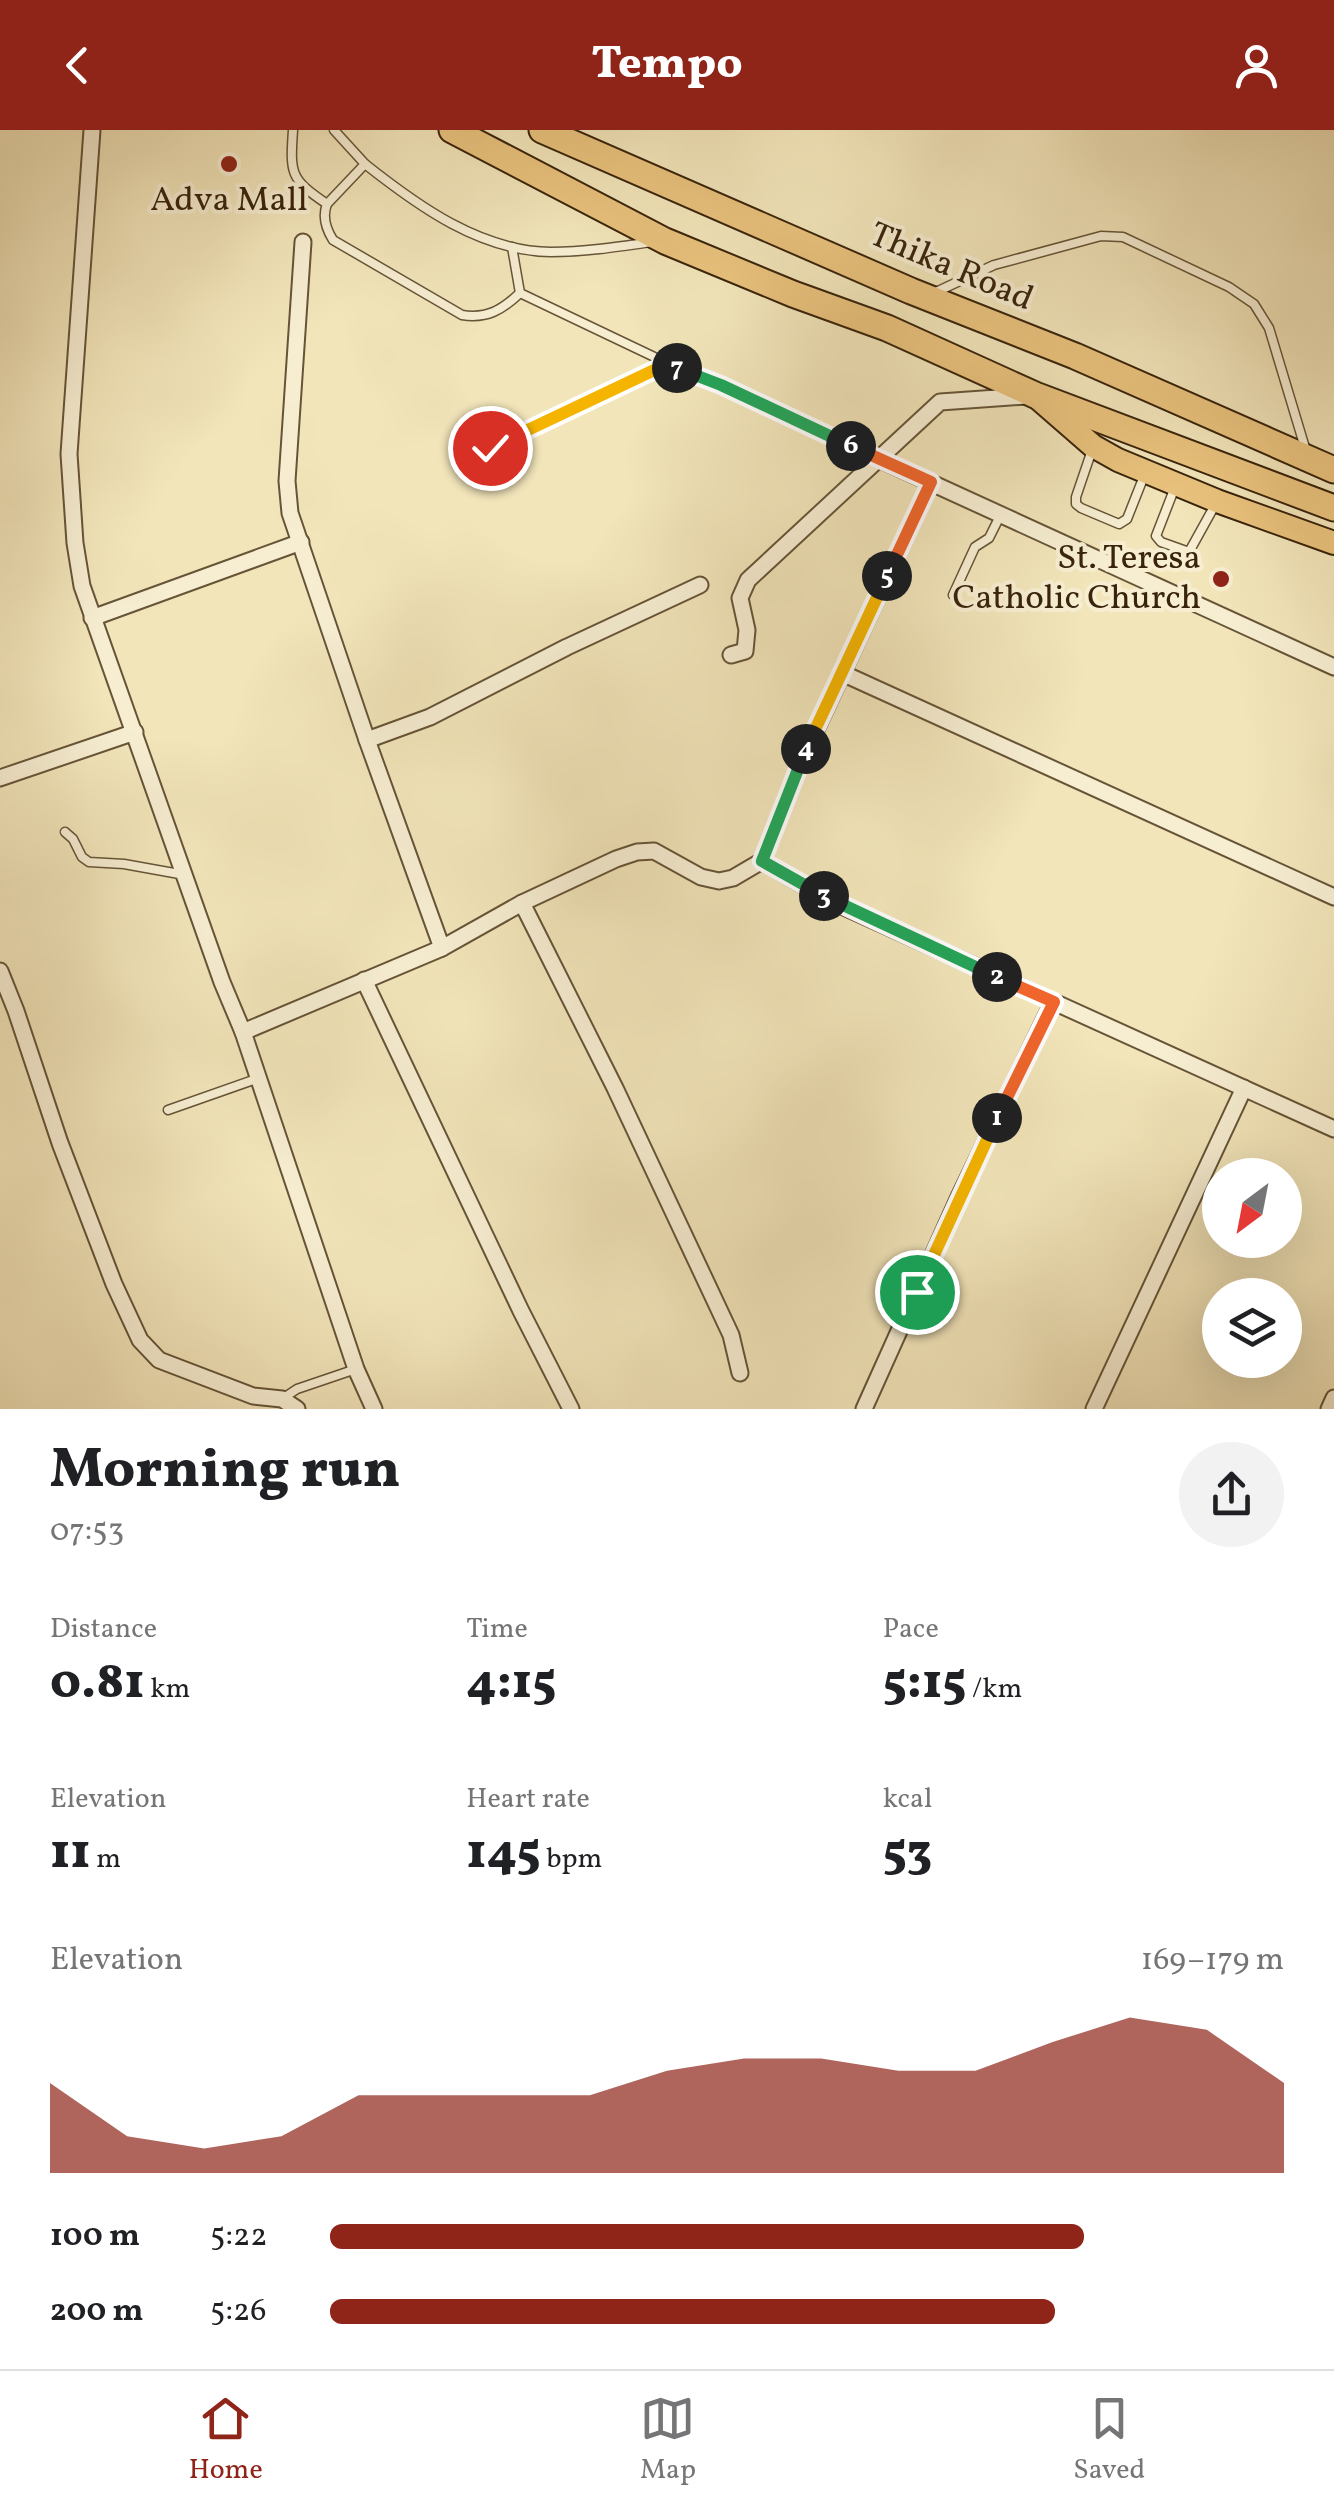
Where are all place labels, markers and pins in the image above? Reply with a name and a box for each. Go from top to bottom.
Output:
marker: Adva Mall [218,153,240,175]
place label: Adva Mall [150,177,308,225]
pin: 7 [652,343,702,393]
pin [448,406,533,491]
pin: 6 [826,421,876,471]
place label: St. Teresa Catholic Church [952,535,1201,623]
pin: 5 [862,551,912,601]
marker: St. Teresa Catholic Church [1210,568,1232,590]
pin: 4 [781,724,831,774]
pin: 3 [799,871,849,921]
pin: 2 [972,952,1022,1002]
pin: 1 [972,1093,1022,1143]
pin [875,1250,960,1335]

